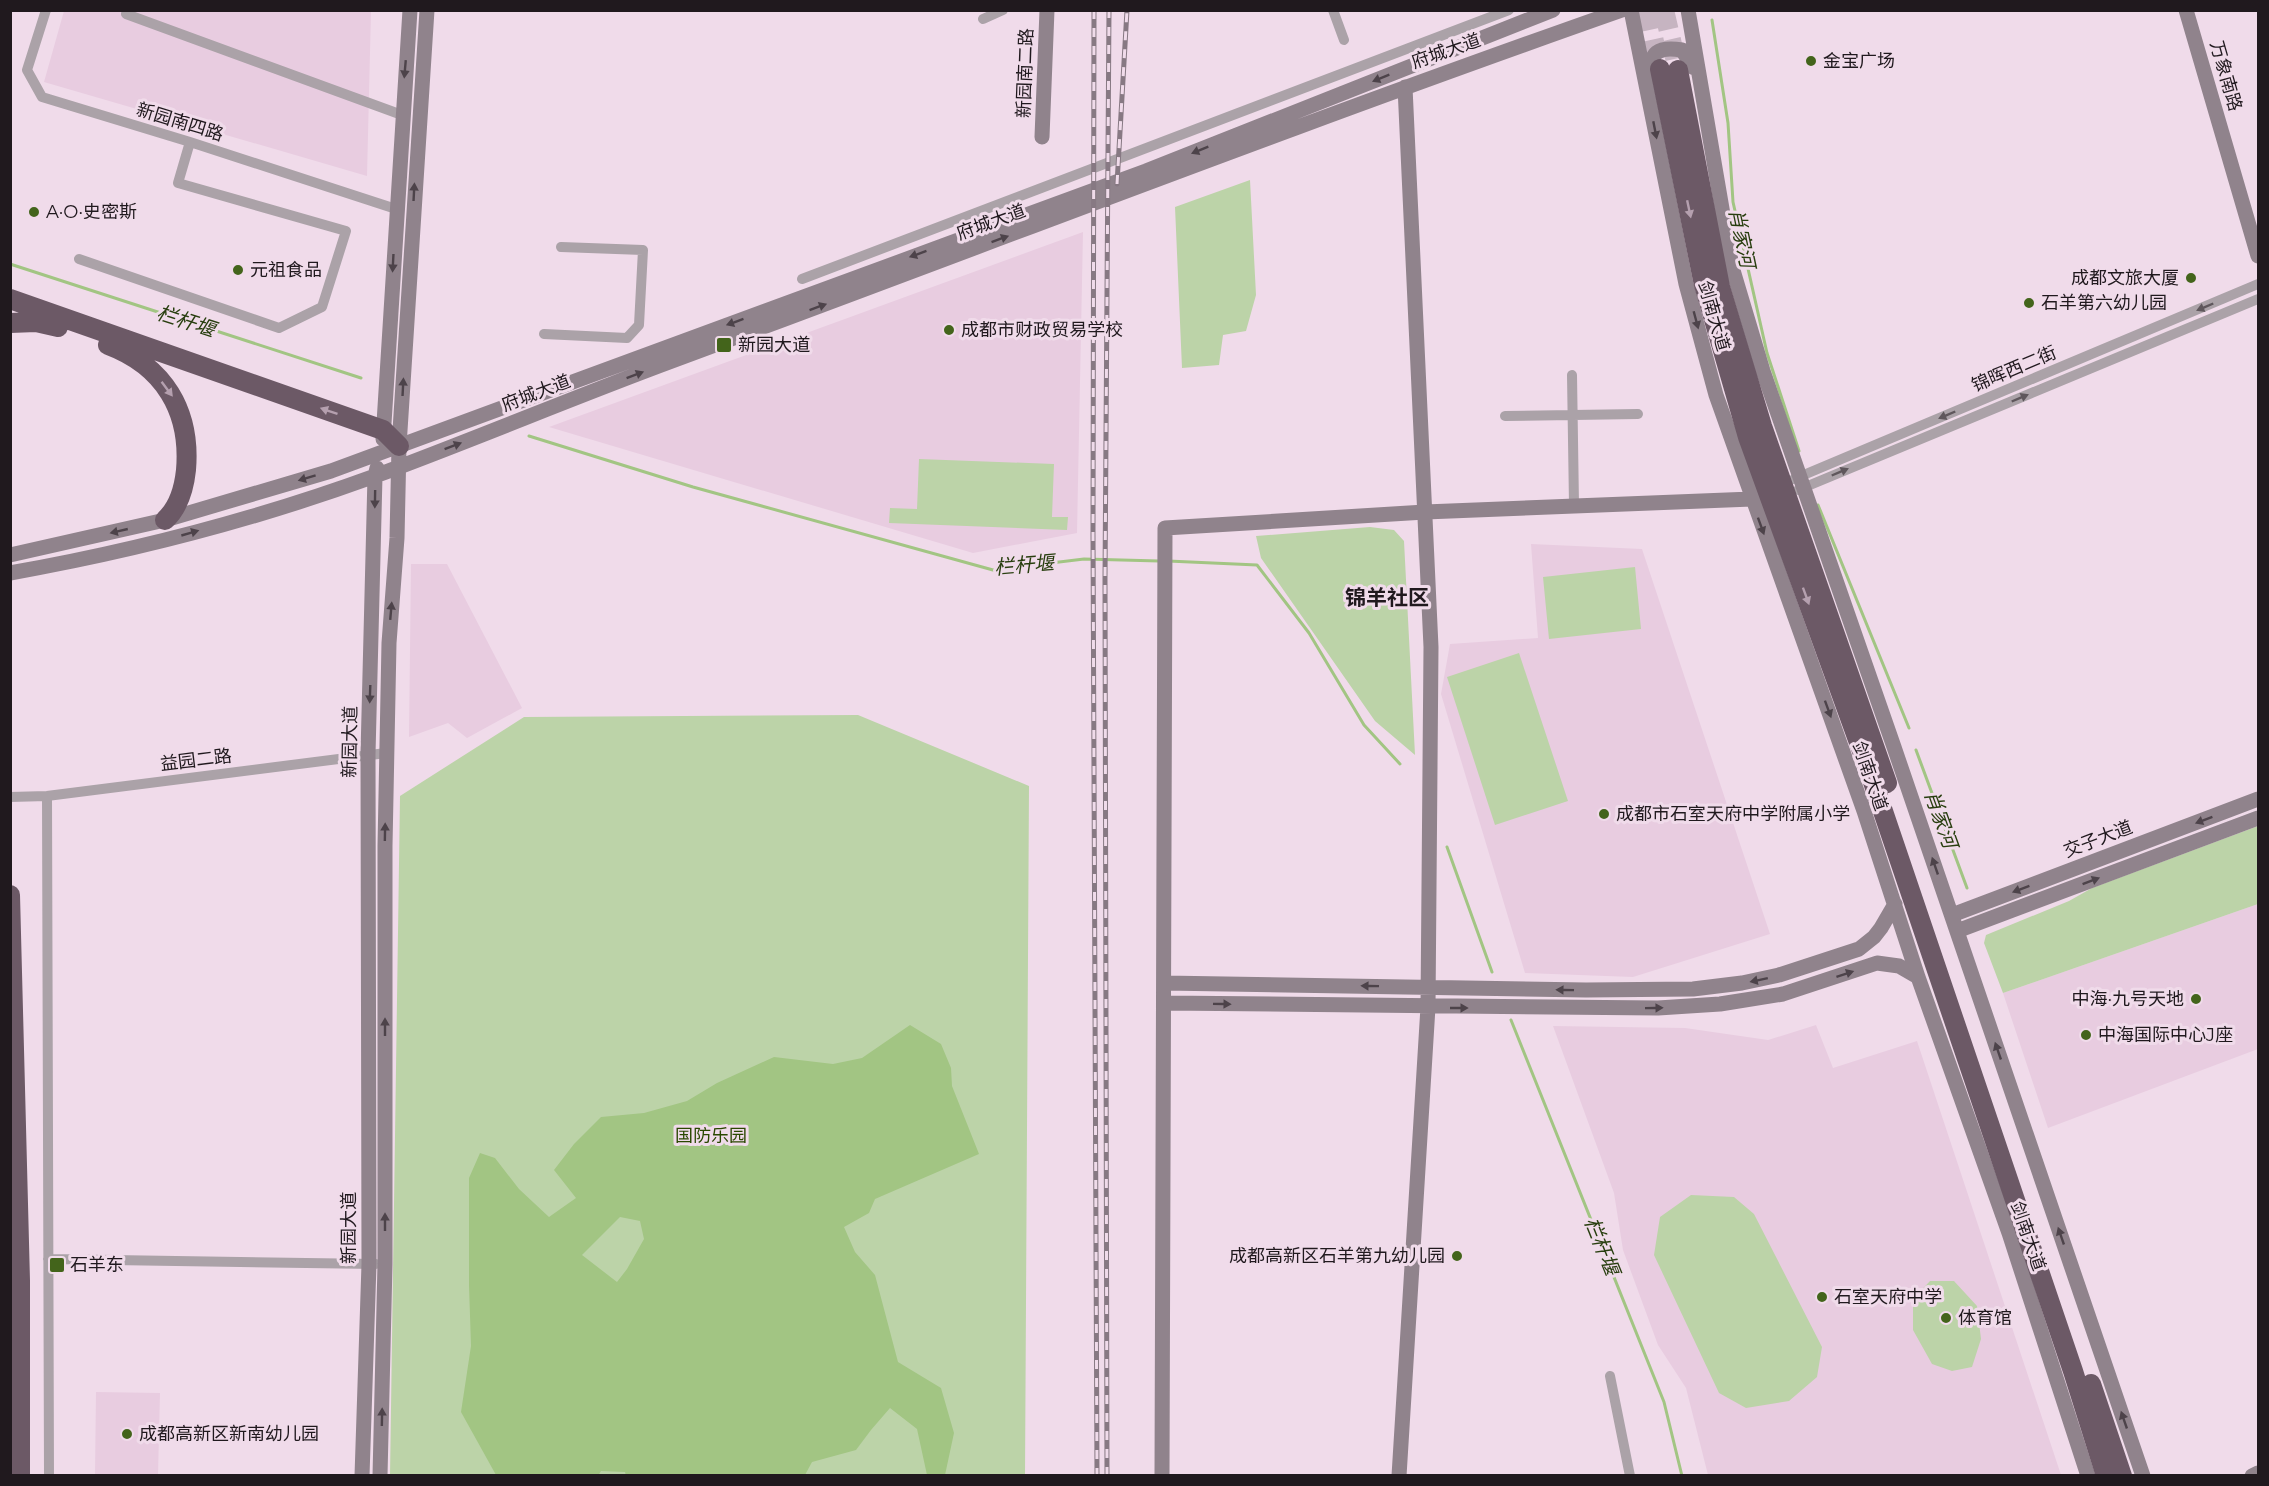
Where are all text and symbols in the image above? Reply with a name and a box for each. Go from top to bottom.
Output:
street label: 新园南二路 [1012,28,1038,118]
street label: 府城大道 [1408,29,1484,73]
street label: 万象南路 [2206,38,2246,114]
place label: 金宝广场 [1823,50,1895,72]
marker: 金宝广场 [1804,54,1818,68]
one-way arrow [401,59,410,78]
one-way arrow [1372,74,1390,83]
street label: 新园南四路 [134,98,226,146]
one-way arrow [1651,120,1660,139]
one-way arrow [1190,145,1208,155]
one-way arrow [409,183,418,202]
street label: 府城大道 [953,199,1029,245]
one-way arrow [1684,200,1694,218]
place label: A·O·史密斯 [46,201,137,223]
marker: A·O·史密斯 [27,205,41,219]
water label: 肖家河 [1724,206,1761,274]
one-way arrow [992,234,1010,244]
one-way arrow [909,249,927,259]
one-way arrow [388,254,397,273]
place label: 元祖食品 [250,259,322,281]
marker: 元祖食品 [231,263,245,277]
place label: 成都文旅大厦 [2071,267,2179,289]
marker: 成都文旅大厦 [2184,271,2198,285]
street label: 剑南大道 [1694,278,1734,354]
place label: 石羊第六幼儿园 [2041,292,2167,314]
marker: 石羊第六幼儿园 [2022,296,2036,310]
water label: 栏杆堰 [154,300,221,343]
one-way arrow [809,302,827,311]
one-way arrow [2195,302,2213,312]
one-way arrow [1691,311,1701,329]
one-way arrow [726,317,744,327]
place label: 成都市财政贸易学校 [961,319,1123,341]
marker: 成都市财政贸易学校 [942,323,956,337]
place label: 新园大道 [738,334,810,356]
marker: 新园大道 [715,336,733,354]
street label: 锦晖西二街 [1968,341,2060,397]
street label: 府城大道 [498,370,574,416]
one-way arrow [626,370,644,379]
one-way arrow [398,377,408,396]
one-way arrow [161,382,173,397]
one-way arrow [2012,393,2030,403]
one-way arrow [320,406,338,416]
one-way arrow [1938,410,1956,420]
one-way arrow [444,440,462,450]
one-way arrow [1832,467,1850,477]
one-way arrow [298,474,316,483]
one-way arrow [370,490,380,509]
one-way arrow [1757,517,1767,535]
one-way arrow [110,526,128,536]
one-way arrow [182,528,200,537]
water label: 栏杆堰 [993,550,1058,580]
district label: 锦羊社区 [1345,585,1429,610]
one-way arrow [1801,587,1811,605]
one-way arrow [387,601,396,620]
one-way arrow [366,685,375,704]
one-way arrow [1823,700,1833,718]
street label: 新园大道 [338,706,362,778]
street label: 剑南大道 [1848,738,1892,814]
street label: 益园二路 [159,745,233,775]
water label: 肖家河 [1919,787,1964,855]
place label: 成都市石室天府中学附属小学 [1616,803,1850,825]
marker: 成都市石室天府中学附属小学 [1597,807,1611,821]
street label: 交子大道 [2060,816,2136,862]
one-way arrow [2195,816,2213,825]
one-way arrow [380,823,390,842]
one-way arrow [1930,857,1939,875]
one-way arrow [2082,876,2100,886]
one-way arrow [2012,884,2030,894]
one-way arrow [1836,968,1854,978]
one-way arrow [1749,976,1768,985]
one-way arrow [1360,981,1379,991]
one-way arrow [1555,985,1574,995]
place label: 中海·九号天地 [2071,988,2184,1010]
marker: 中海·九号天地 [2189,992,2203,1006]
one-way arrow [1213,999,1232,1009]
one-way arrow [1450,1003,1469,1012]
one-way arrow [1645,1003,1664,1013]
one-way arrow [380,1018,390,1037]
place label: 中海国际中心J座 [2098,1024,2233,1046]
marker: 中海国际中心J座 [2079,1028,2093,1042]
one-way arrow [1993,1042,2002,1060]
park label: 国防乐园 [675,1125,747,1147]
street label: 新园大道 [338,1192,360,1264]
street label: 剑南大道 [2006,1198,2050,1274]
one-way arrow [380,1213,390,1232]
water label: 栏杆堰 [1580,1214,1625,1281]
one-way arrow [2056,1226,2065,1244]
place label: 成都高新区石羊第九幼儿园 [1229,1245,1445,1267]
marker: 成都高新区石羊第九幼儿园 [1450,1249,1464,1263]
place label: 石羊东 [70,1254,124,1276]
marker: 石羊东 [48,1256,66,1274]
place label: 石室天府中学 [1834,1286,1942,1308]
marker: 石室天府中学 [1815,1290,1829,1304]
place label: 体育馆 [1958,1307,2012,1329]
marker: 体育馆 [1939,1311,1953,1325]
one-way arrow [377,1408,386,1427]
one-way arrow [2118,1411,2128,1429]
place label: 成都高新区新南幼儿园 [139,1423,319,1445]
marker: 成都高新区新南幼儿园 [120,1427,134,1441]

